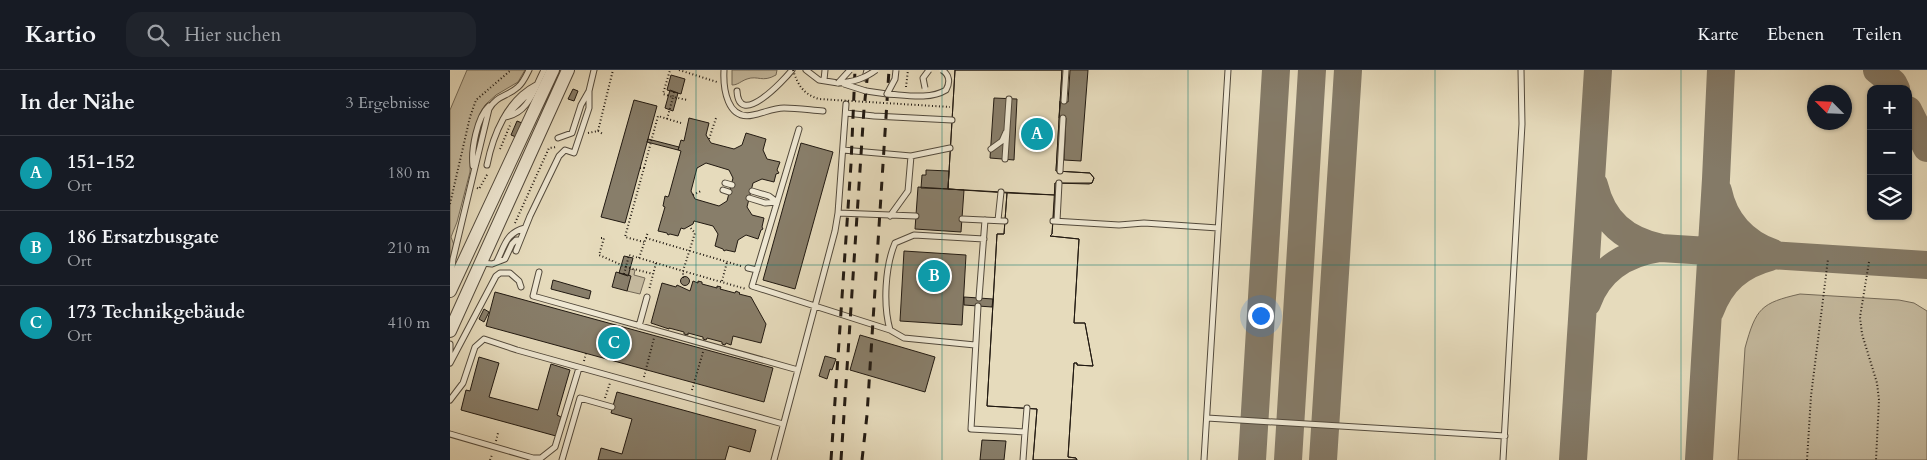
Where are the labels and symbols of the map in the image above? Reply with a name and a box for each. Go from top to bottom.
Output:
north arrow [1807,85,1852,130]
pin: A [1021,115,1053,153]
pin: B [918,257,950,295]
your location [1248,303,1274,329]
pin: C [598,324,630,362]

